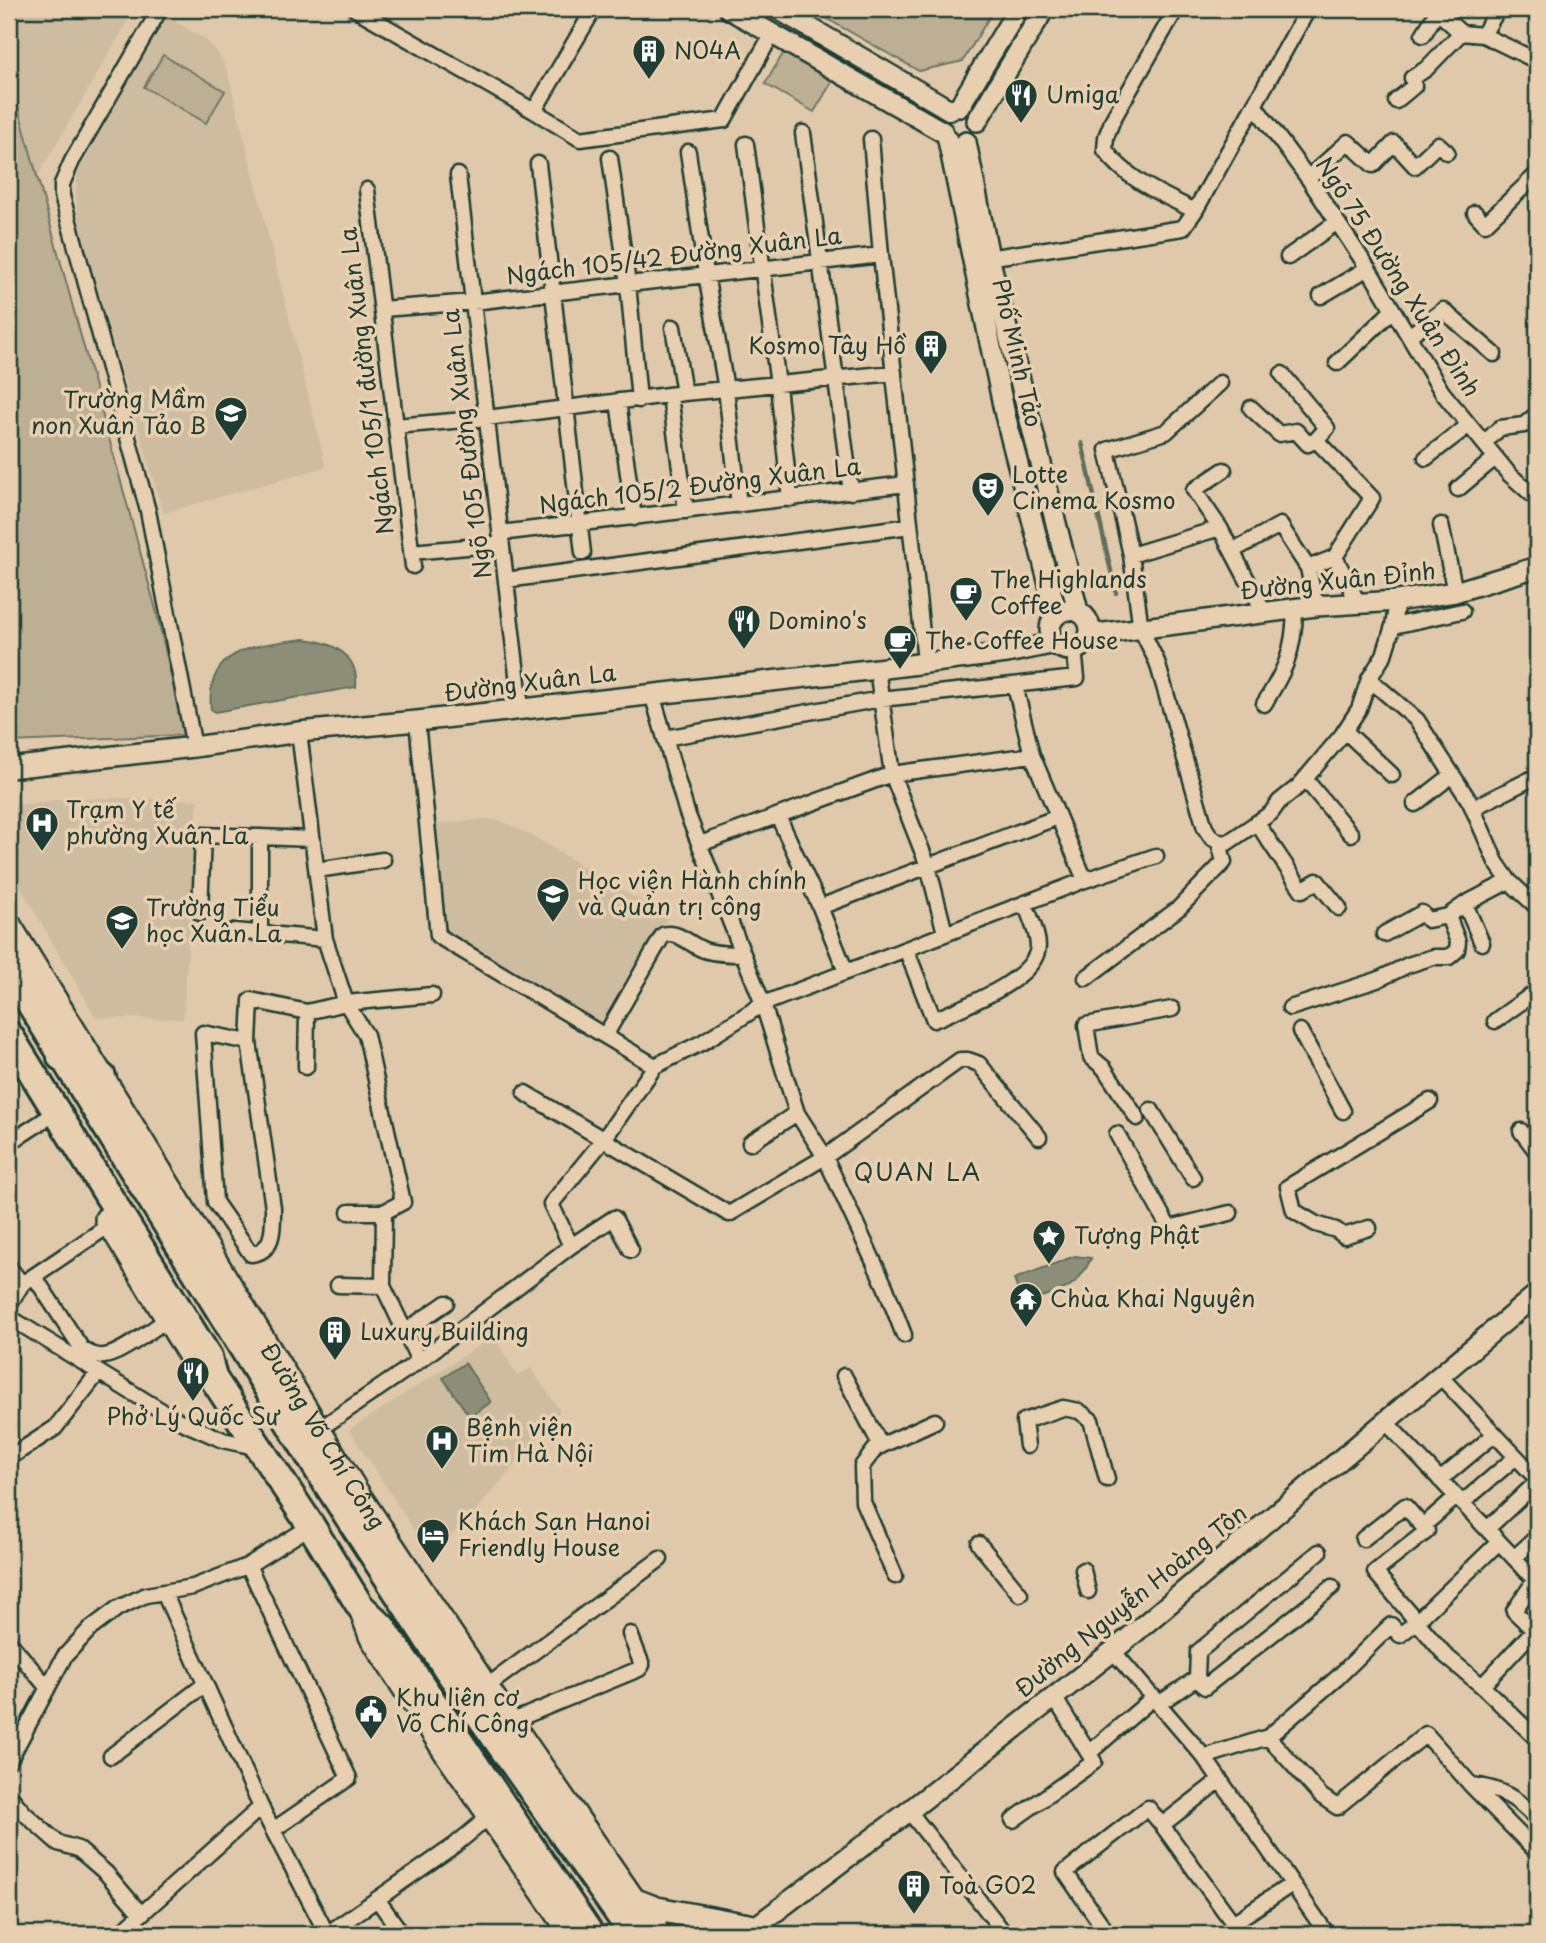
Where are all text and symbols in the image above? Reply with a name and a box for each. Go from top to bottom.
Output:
building icon: N04A [630,32,668,81]
place label: N04A [674,32,741,67]
restaurant icon: Umiga [1002,76,1040,125]
place label: Umiga [1046,76,1120,111]
street label: Ngõ 75 Đường Xuân Đỉnh [1308,149,1490,403]
street label: Ngách 105/42 Đường Xuân La [504,217,844,292]
street label: Ngách 105/1 đường Xuân La [329,225,402,537]
street label: Phố Minh Tảo [984,275,1053,430]
street label: Ngõ 105 Đường Xuân La [432,307,499,581]
place label: Kosmo Tây Hồ [749,327,907,362]
building icon: Kosmo Tây Hồ [912,327,950,376]
place label: Trường Mầm non Xuân Tảo B [31,381,206,442]
school or university icon: Trường Mầm non Xuân Tảo B [212,394,250,443]
street label: Ngách 105/2 Đường Xuân La [537,447,863,522]
place label: Lotte Cinema Kosmo [1012,456,1176,517]
theatre icon: Lotte Cinema Kosmo [969,469,1007,518]
street label: Đường Xuân Đỉnh [1238,552,1437,607]
place label: The Highlands Coffee [990,561,1147,622]
cafe icon: The Highlands Coffee [947,574,985,623]
restaurant icon: Domino's [725,602,763,651]
place label: Domino's [768,602,867,637]
cafe icon: The Coffee House [881,622,919,671]
place label: The Coffee House [925,622,1118,657]
street label: Đường Xuân La [442,654,618,709]
place label: Trạm Y tế phường Xuân La [66,791,249,852]
hospital icon: Trạm Y tế phường Xuân La [23,804,61,853]
place label: Học viện Hành chính và Quản trị công [578,862,807,923]
school or university icon: Học viện Hành chính và Quản trị công [534,875,572,924]
place label: Trường Tiểu học Xuân La [146,889,282,950]
school or university icon: Trường Tiểu học Xuân La [103,902,141,951]
district label: QUAN LA [854,1153,982,1189]
place icon: Tượng Phật [1030,1217,1068,1266]
place label: Tượng Phật [1074,1217,1200,1252]
temple icon: Chùa Khai Nguyên [1007,1280,1045,1329]
place label: Chùa Khai Nguyên [1050,1280,1255,1315]
building icon: Luxury Building [316,1313,354,1362]
place label: Luxury Building [360,1313,529,1348]
street label: Đường Võ Chí Công [253,1335,396,1536]
restaurant icon: Phở Lý Quốc Sư [174,1354,212,1403]
place label: Phở Lý Quốc Sư [106,1398,282,1433]
place label: Bệnh viện Tim Hà Nội [466,1409,594,1470]
hospital icon: Bệnh viện Tim Hà Nội [423,1422,461,1471]
street label: Đường Nguyễn Hoàng Tôn [1006,1495,1254,1705]
place label: Khách Sạn Hanoi Friendly House [458,1503,651,1564]
hotel icon: Khách Sạn Hanoi Friendly House [414,1516,452,1565]
place label: Khu liên cơ Võ Chí Công [396,1679,530,1740]
public building icon: Khu liên cơ Võ Chí Công [352,1692,390,1741]
building icon: Toà G02 [895,1867,933,1916]
place label: Toà G02 [939,1867,1037,1902]

